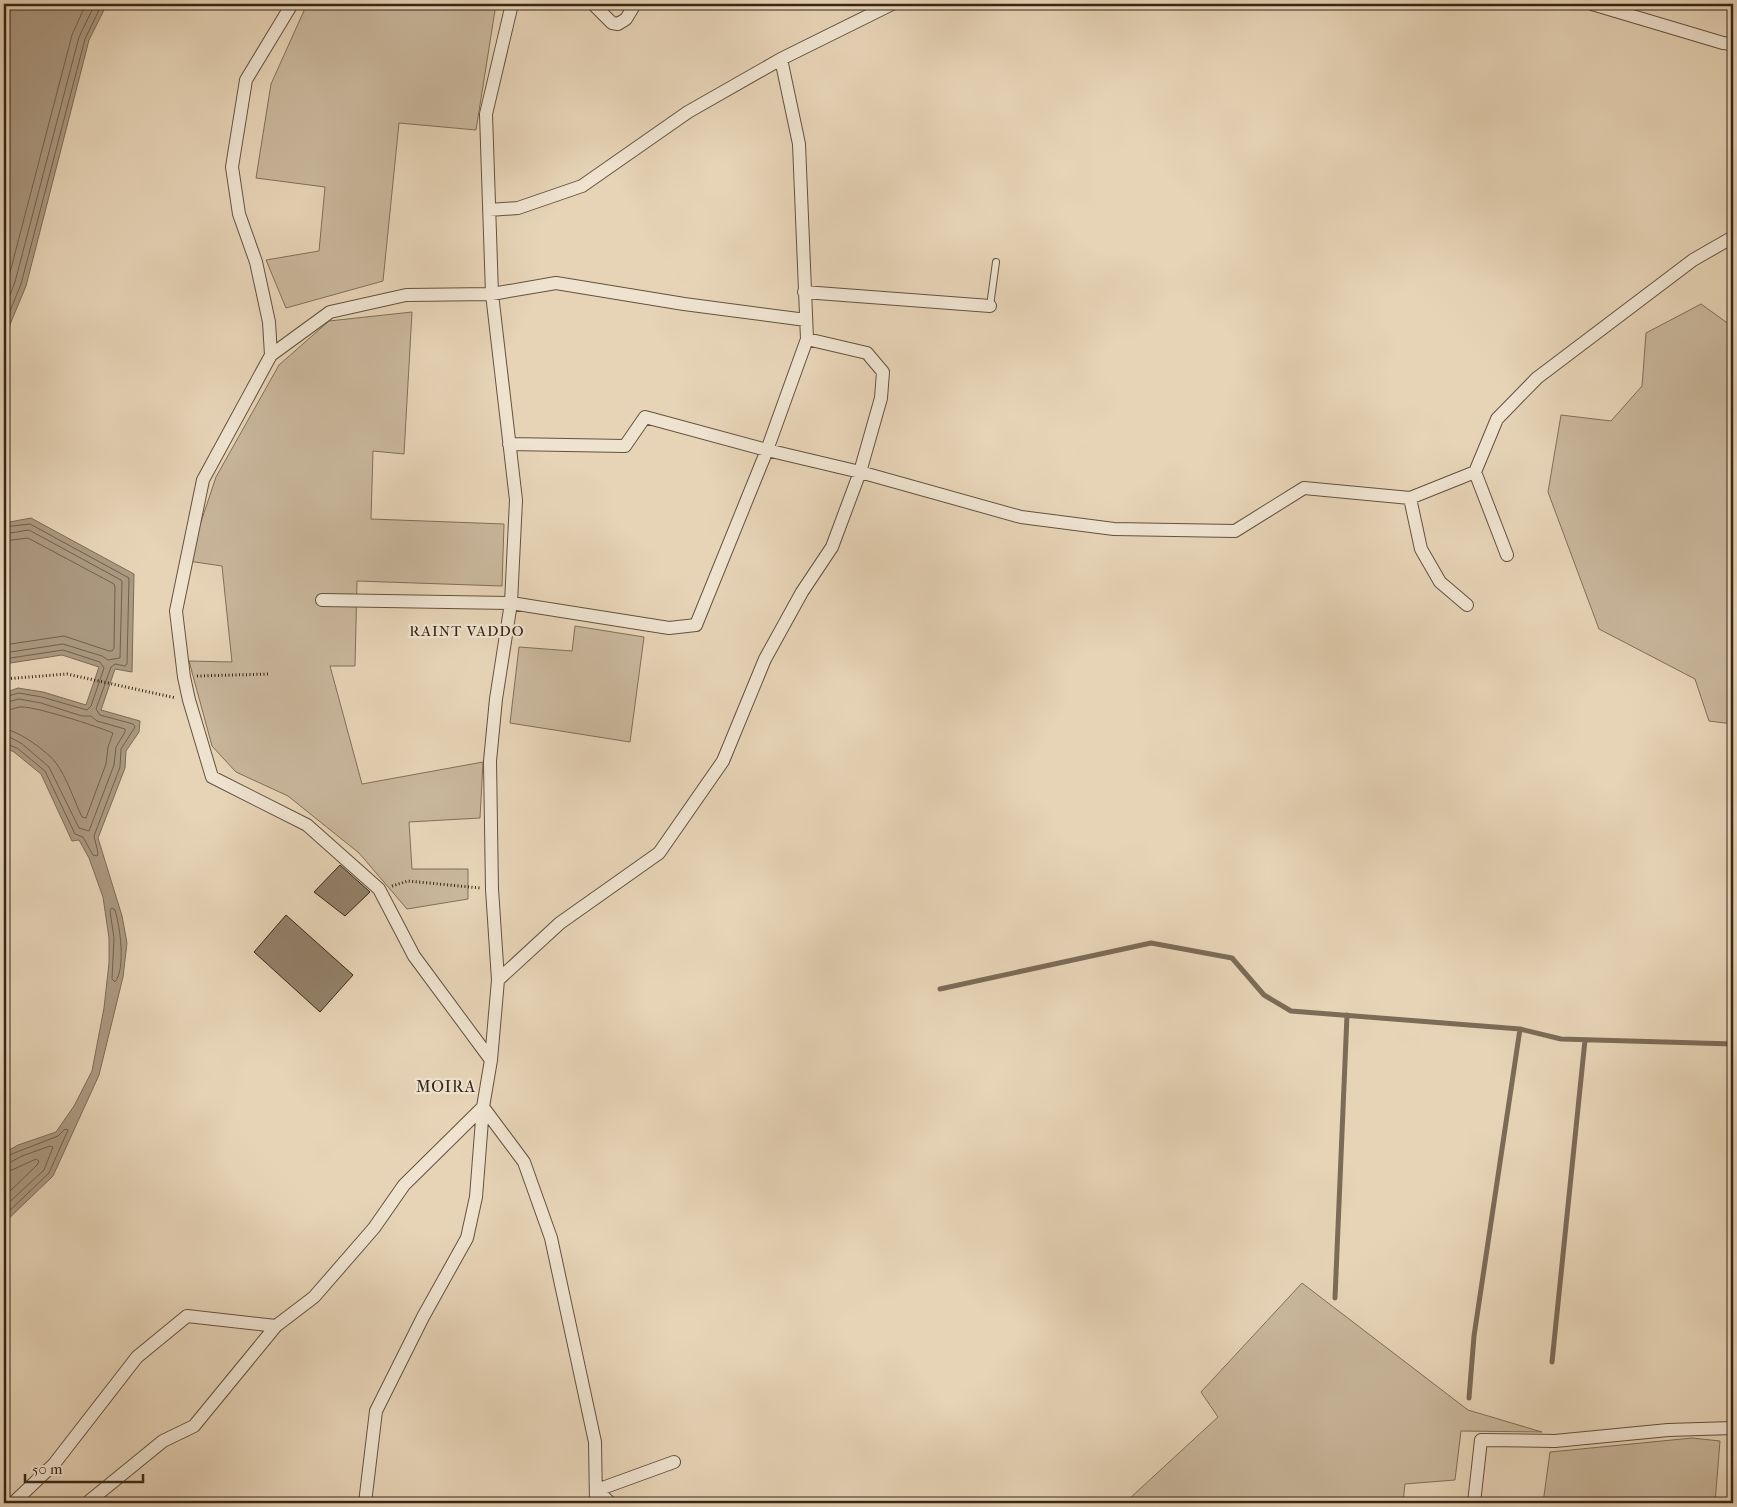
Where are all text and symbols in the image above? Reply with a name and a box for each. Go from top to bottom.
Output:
district label: RAINT VADDO [409,622,525,640]
district label: MOIRA [416,1077,476,1096]
scale bar [25,1452,142,1484]
text: 50 m [32,1460,63,1478]

